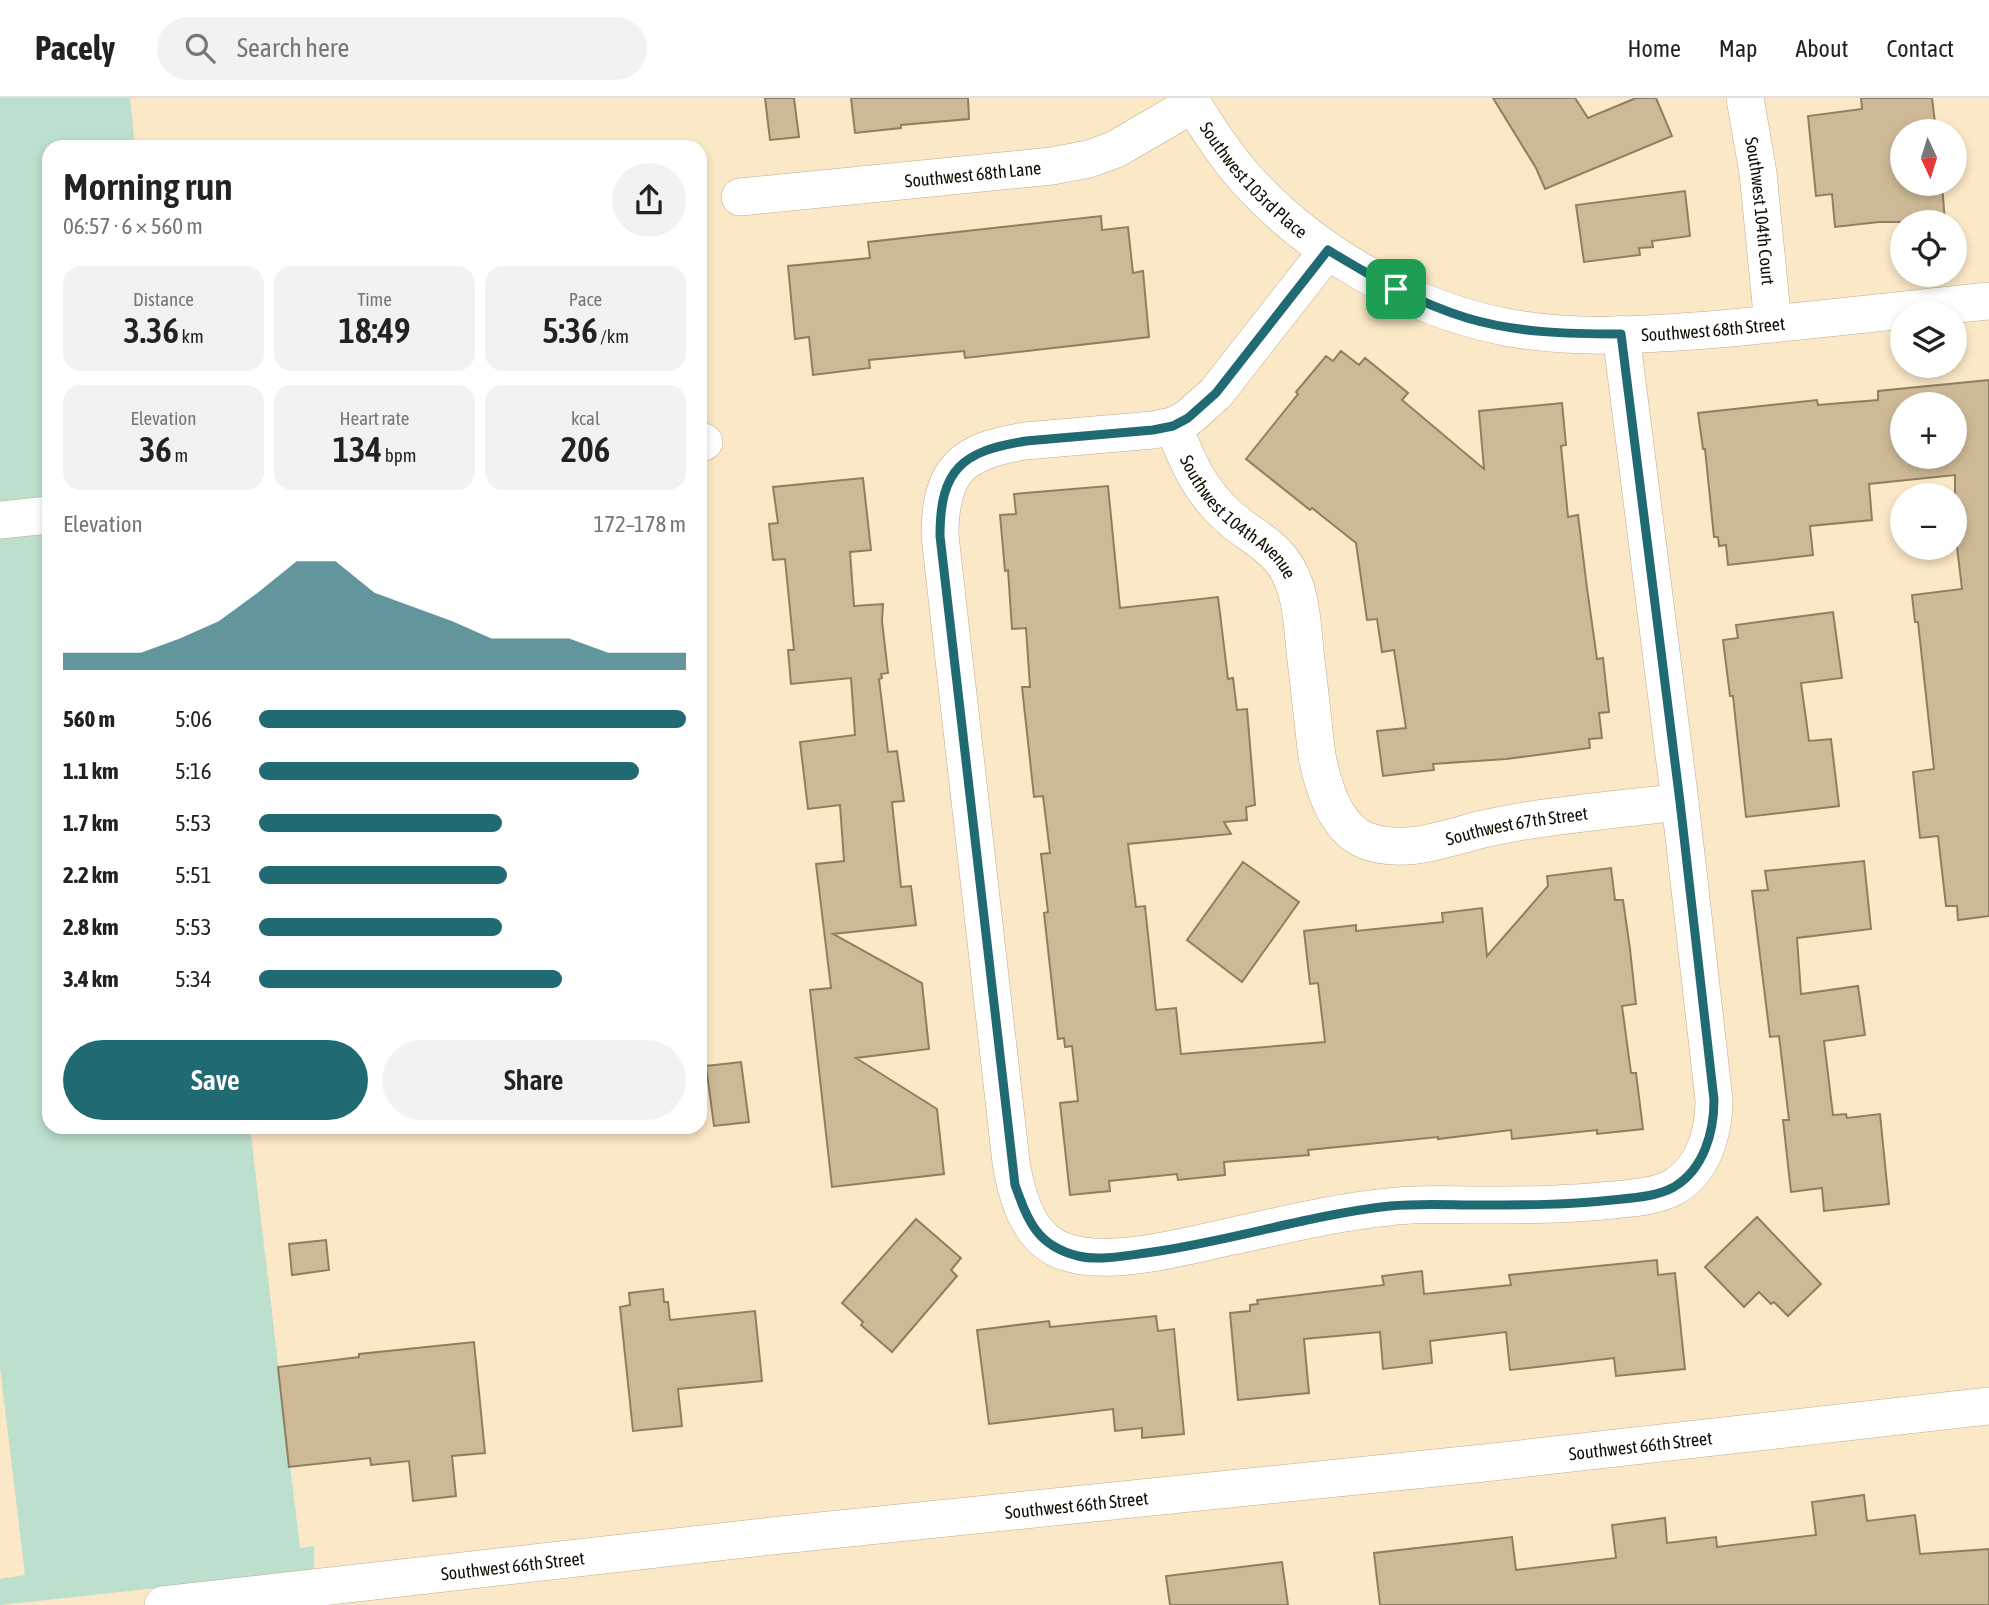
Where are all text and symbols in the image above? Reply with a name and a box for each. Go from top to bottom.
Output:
search box [157,17,647,80]
text: Pacely [35,29,115,67]
icon: search [181,29,219,67]
text: Search here [237,33,349,63]
text: Home [1627,35,1681,62]
text: Map [1719,35,1757,62]
text: About [1795,35,1848,62]
text: Contact [1886,35,1954,62]
street label: Southwest 103rd Place [1196,118,1312,242]
north arrow [1890,119,1967,196]
map controls [1890,119,1967,560]
street label: Southwest 104th Court [1741,135,1780,286]
street label: Southwest 68th Lane [904,157,1042,191]
button: share [612,163,686,237]
text: Morning run [63,165,233,208]
button: locate [1890,210,1967,287]
text: 06:57 · 6 × 560 m [63,213,203,239]
pin [1366,259,1426,319]
icon: arrive [1377,270,1415,308]
text: Distance [133,288,194,310]
text: Time [357,288,392,310]
text: Pace [569,288,602,310]
button: layers [1890,301,1967,378]
text: 3.36 [123,310,179,350]
text: 18:49 [338,310,411,350]
text: 5:36 [542,310,598,350]
street label: Southwest 68th Street [1641,312,1786,345]
text: km [179,325,204,347]
text: /km [598,325,629,347]
button: + [1890,392,1967,469]
text: Elevation [131,407,196,429]
text: Heart rate [340,407,409,429]
text: kcal [571,407,600,429]
text: 36 [139,429,172,469]
text: 134 [333,429,382,469]
text: 206 [561,429,610,469]
text: m [172,444,188,466]
text: bpm [382,444,416,466]
street label: Southwest 104th Avenue [1176,451,1301,582]
button: − [1890,483,1967,560]
text: Elevation [63,511,143,537]
text: 172–178 m [593,511,686,537]
text: 560 m [63,706,115,732]
text: 5:06 [175,706,212,732]
text: 1.1 km [63,758,119,784]
text: 5:16 [175,758,212,784]
street label: Southwest 67th Street [1443,802,1589,849]
text: 1.7 km [63,810,119,836]
text: 5:53 [175,810,212,836]
text: 2.2 km [63,862,119,888]
text: 5:51 [175,862,212,888]
text: 2.8 km [63,914,119,940]
text: 5:53 [175,914,212,940]
text: 3.4 km [63,966,119,992]
text: 5:34 [175,966,212,992]
button: Save [63,1040,368,1120]
button: Share [382,1040,686,1120]
street label: Southwest 66th Street [1568,1427,1713,1464]
street label: Southwest 66th Street [1004,1487,1149,1523]
street label: Southwest 66th Street [440,1547,586,1584]

